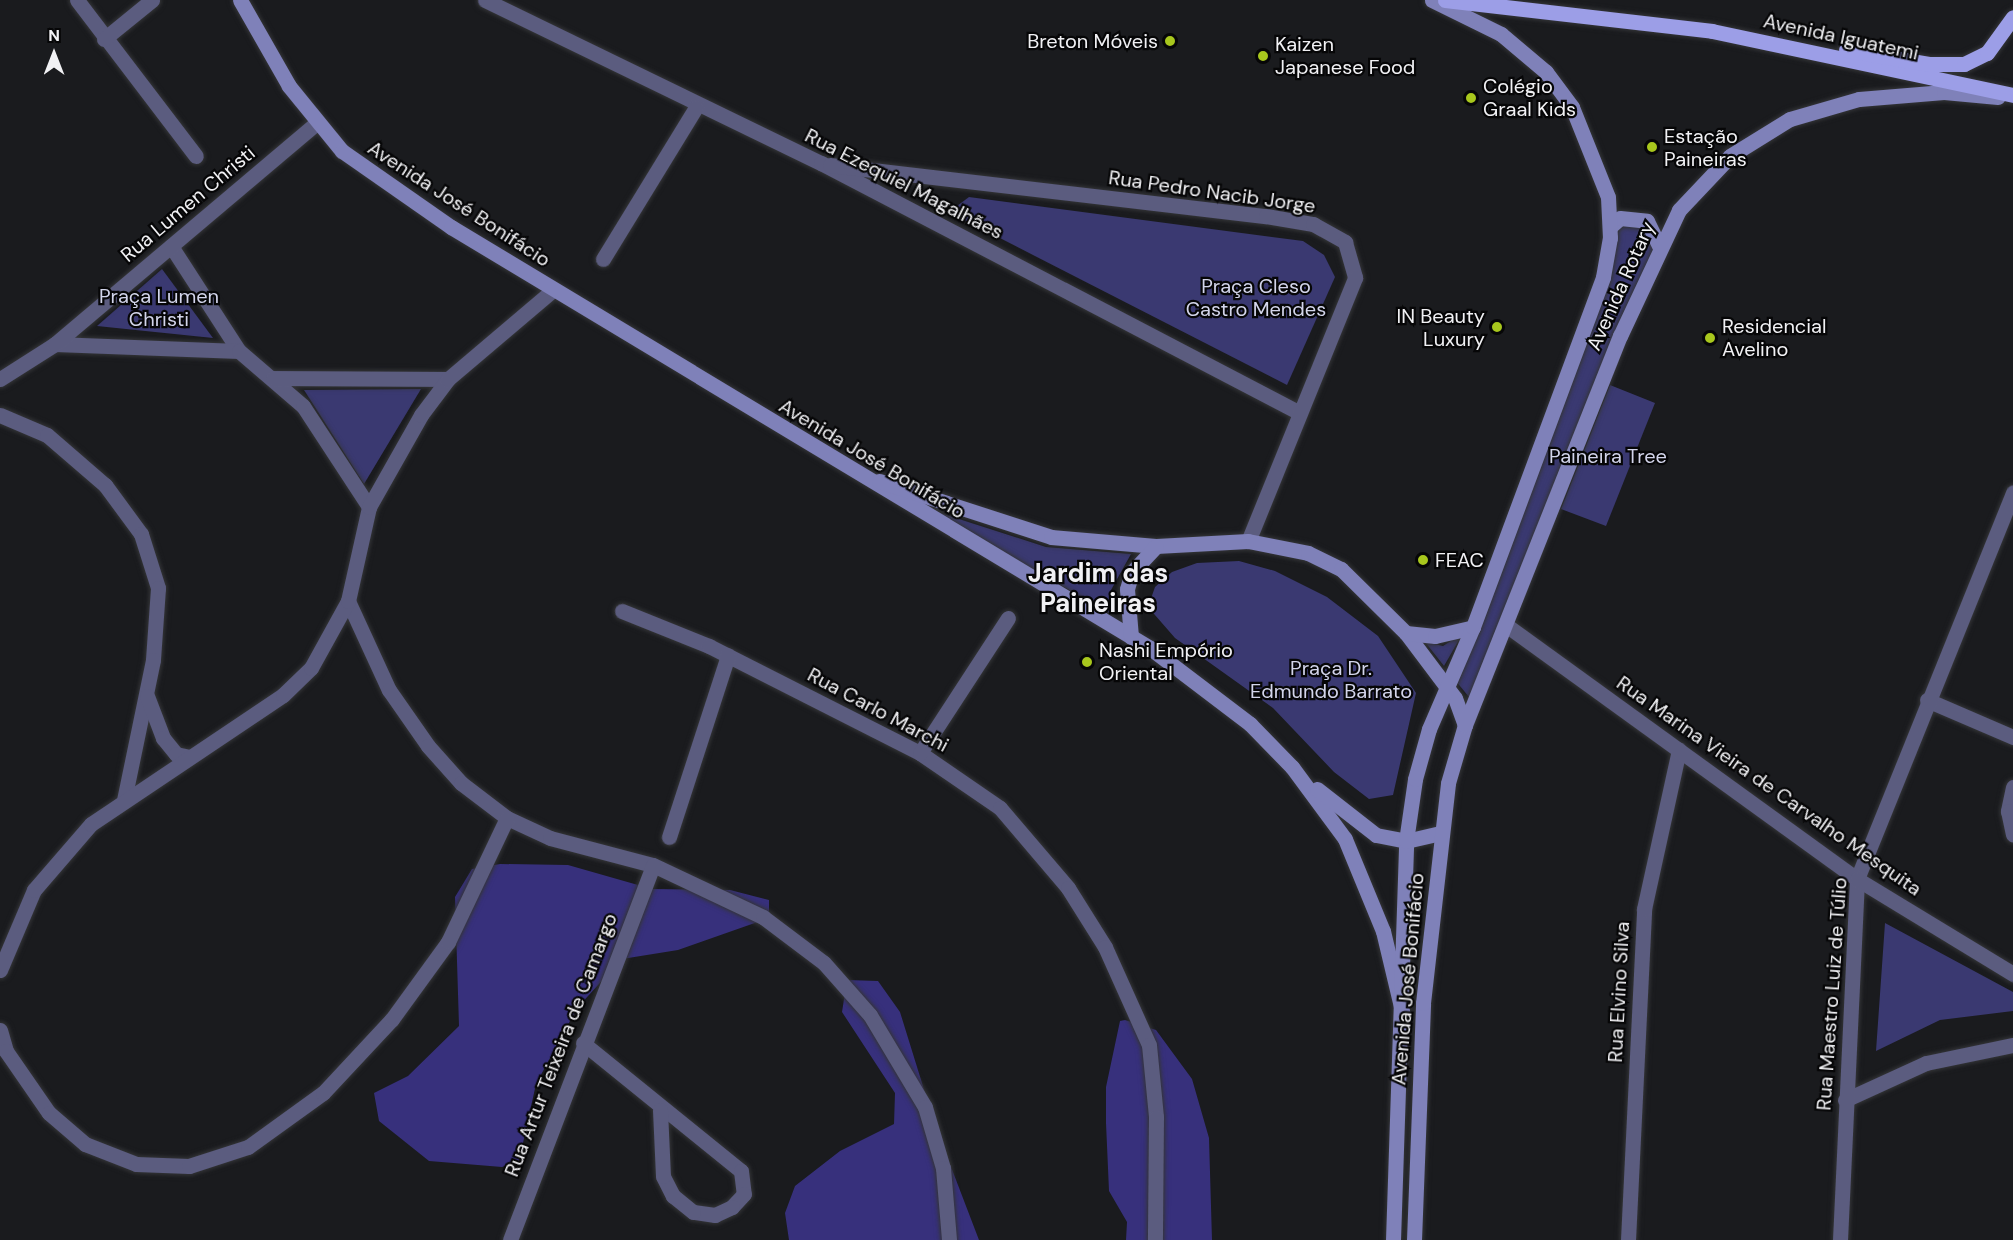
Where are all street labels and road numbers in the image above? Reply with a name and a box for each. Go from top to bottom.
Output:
street label: Avenida Iguatemi [1761,9,1921,65]
street label: Rua Ezequiel Magalhães [801,124,1007,244]
street label: Avenida José Bonifácio [363,136,555,272]
street label: Rua Lumen Christi [116,141,260,267]
street label: Rua Pedro Nacib Jorge [1107,166,1317,218]
street label: Avenida Rotary [1582,218,1660,354]
street label: Avenida José Bonifácio [775,394,969,524]
street label: Rua Carlo Marchi [803,663,953,757]
street label: Rua Marina Vieira de Carvalho Mesquita [1612,671,1926,901]
street label: Avenida José Bonifácio [1387,872,1429,1086]
street label: Rua Maestro Luiz de Túlio [1812,877,1852,1111]
street label: Rua Artur Teixeira de Camargo [500,910,622,1180]
street label: Rua Elvino Silva [1603,921,1635,1063]

